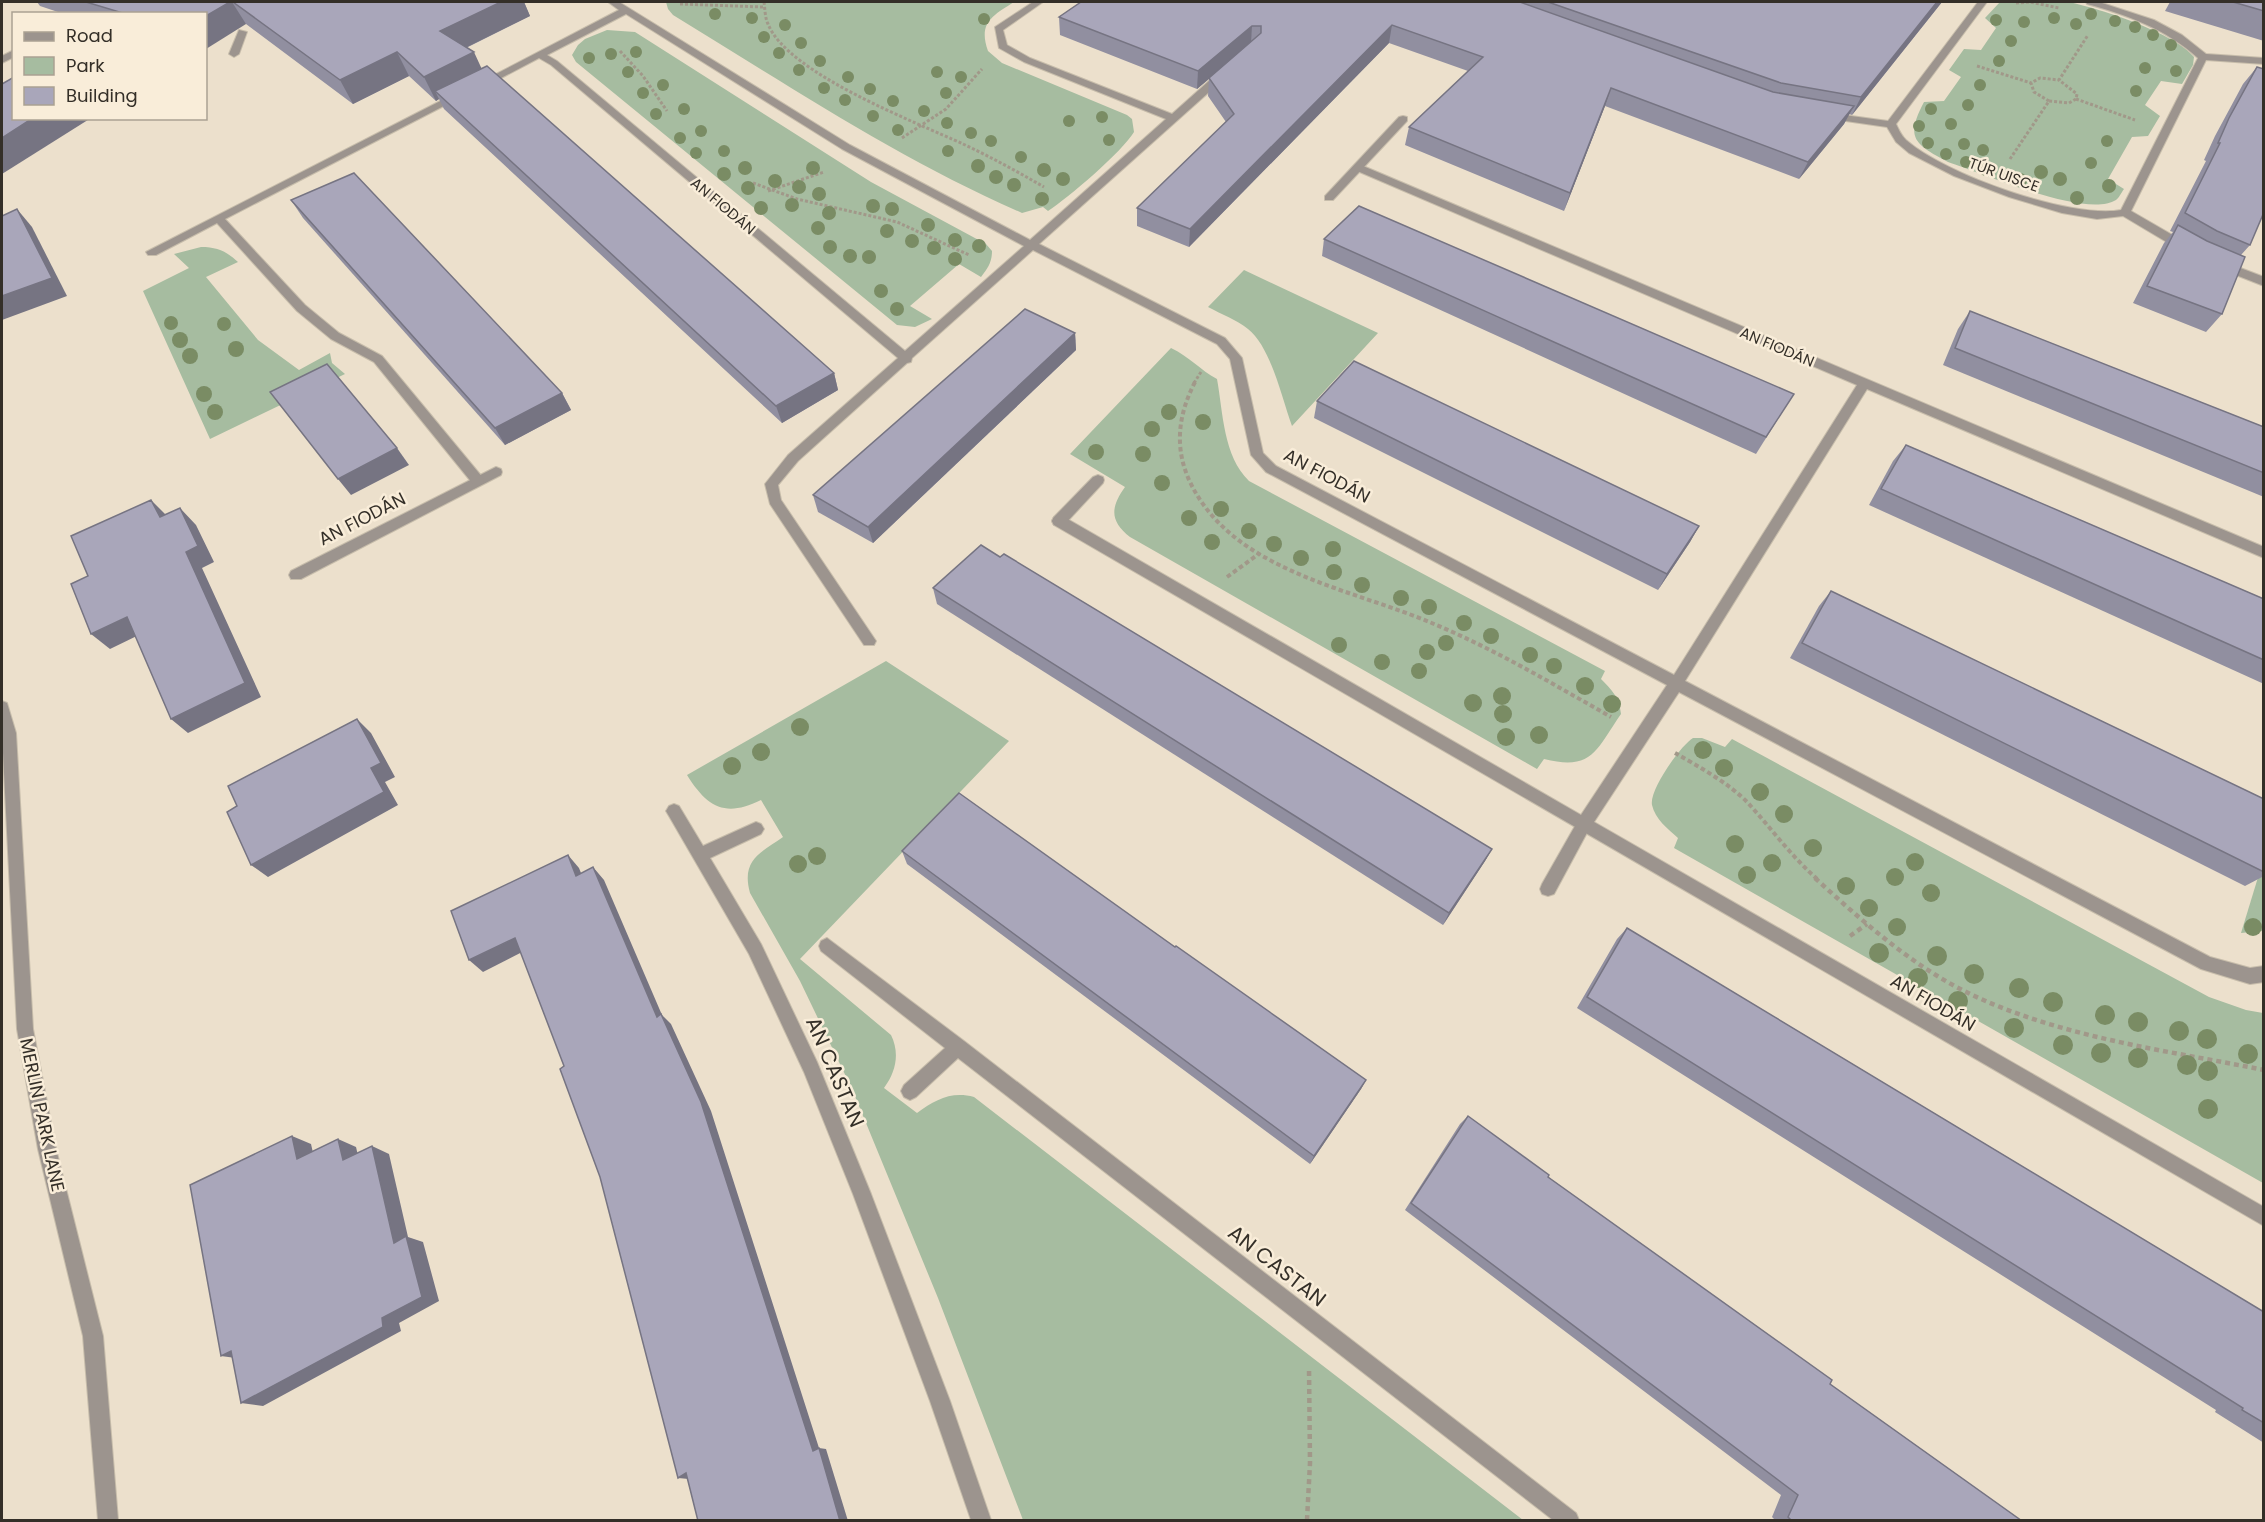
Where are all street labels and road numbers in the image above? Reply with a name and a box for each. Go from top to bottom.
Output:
street label: TÚR UISCE [1966,152,2042,197]
street label: AN FIODÁN [686,172,760,239]
street label: AN FIODÁN [1737,321,1818,372]
street label: AN FIODÁN [1280,442,1375,509]
street label: AN FIODÁN [314,486,410,551]
street label: AN FIODÁN [1886,968,1981,1037]
street label: AN CASTAN [799,1012,872,1132]
street label: MERLIN PARK LANE [14,1036,71,1194]
street label: AN CASTAN [1222,1218,1333,1313]

